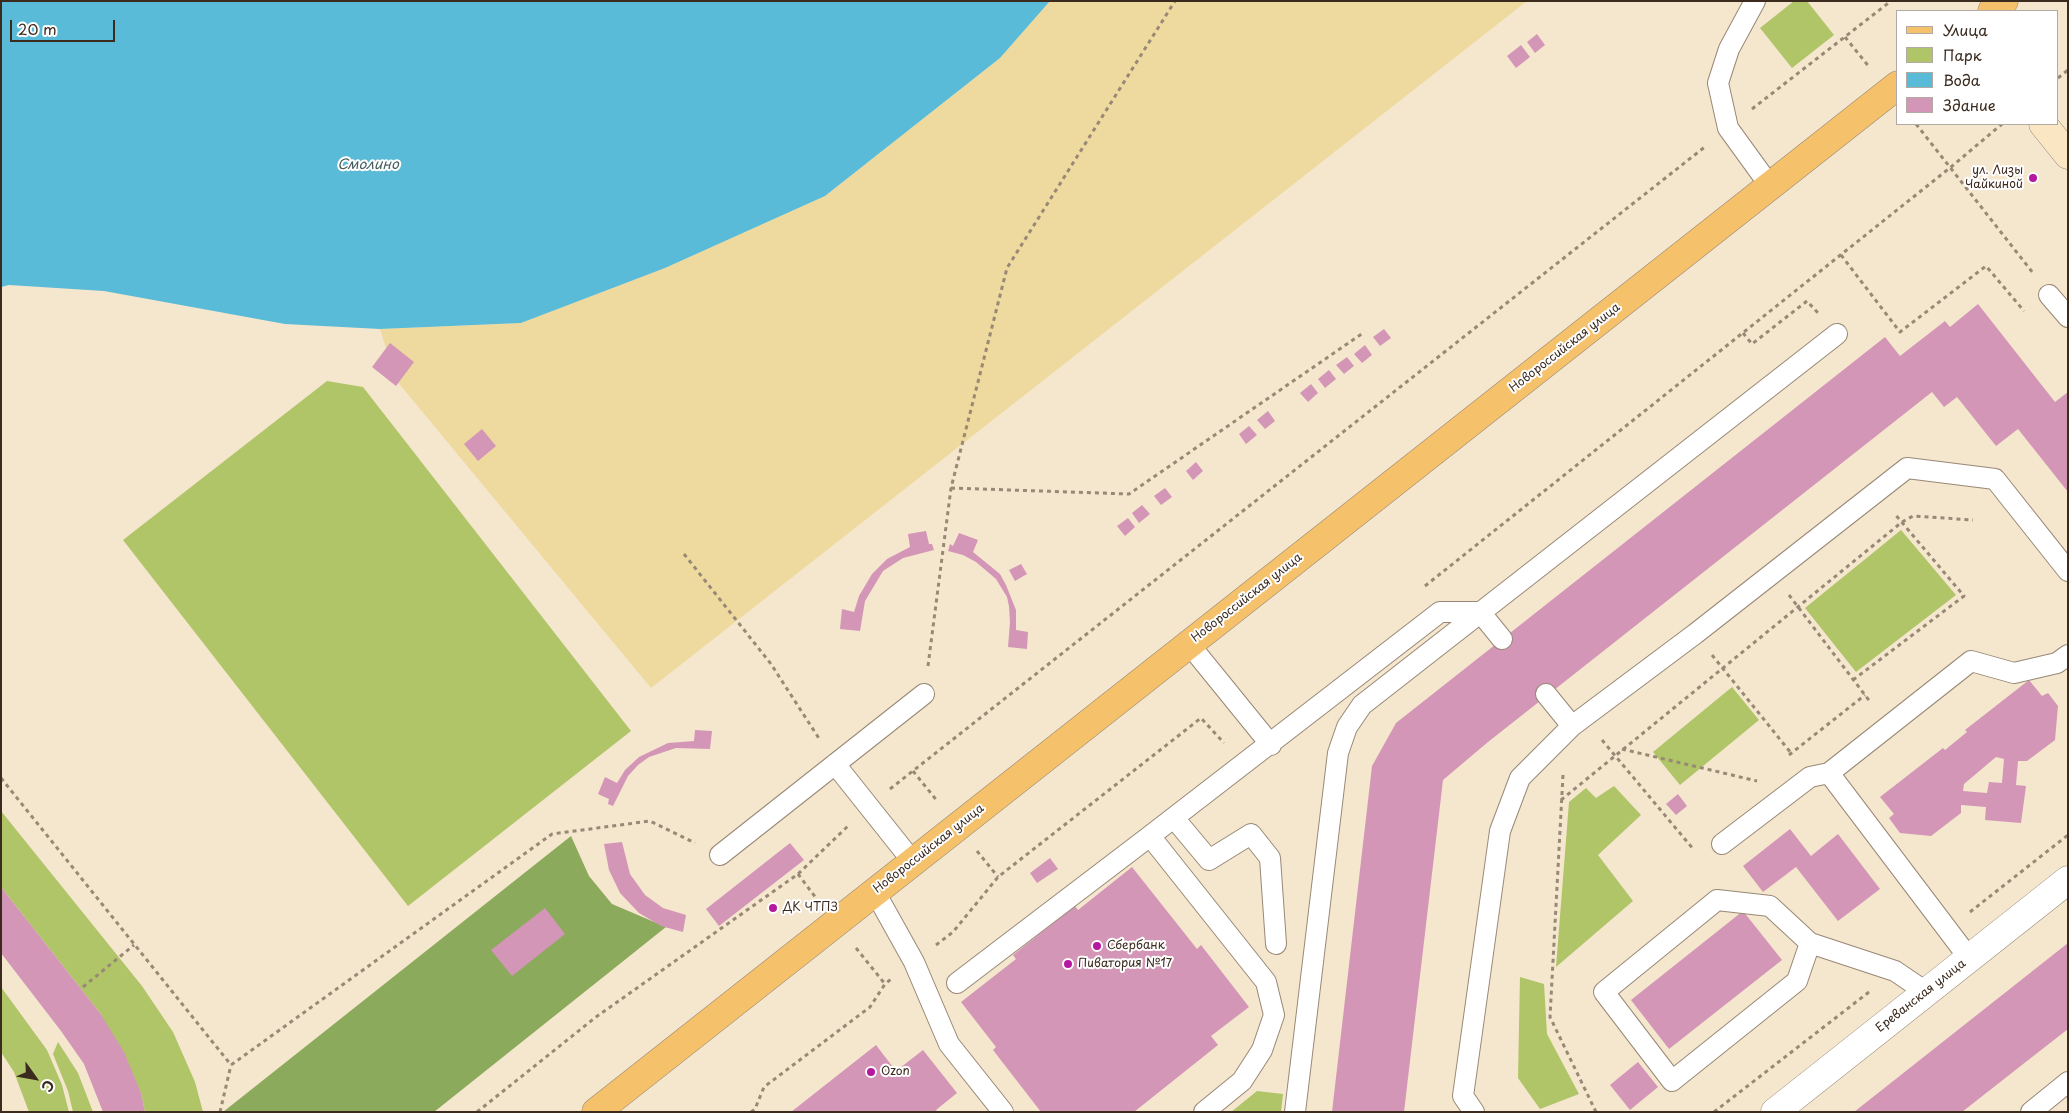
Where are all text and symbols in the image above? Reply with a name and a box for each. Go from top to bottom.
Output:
scale bar [12,10,118,42]
legend [1896,10,2059,125]
text: 20 m [18,17,57,40]
text: Улица [1943,18,1988,41]
text: Парк [1943,43,1982,66]
text: Вода [1943,68,1980,91]
text: Здание [1943,93,1996,116]
water label: Смолино [337,157,399,173]
place label: ул. Лизы Чайкиной [1965,164,2023,192]
marker: ул. Лизы Чайкиной [2027,172,2039,184]
street label: Новороссийская улица [1507,300,1623,396]
street label: Новороссийская улица [1189,550,1305,646]
street label: Новороссийская улица [871,801,987,897]
place label: ДК ЧТПЗ [783,901,838,915]
marker: ДК ЧТПЗ [767,902,779,914]
place label: Сбербанк [1107,939,1165,953]
marker: Сбербанк [1091,940,1103,952]
street label: Ереванская улица [1873,956,1969,1036]
place label: Пиватория №17 [1078,957,1172,971]
marker: Пиватория №17 [1062,958,1074,970]
north arrow [10,1053,60,1103]
place label: Ozon [881,1065,910,1079]
marker: Ozon [865,1066,877,1078]
text: С [36,1076,60,1096]

